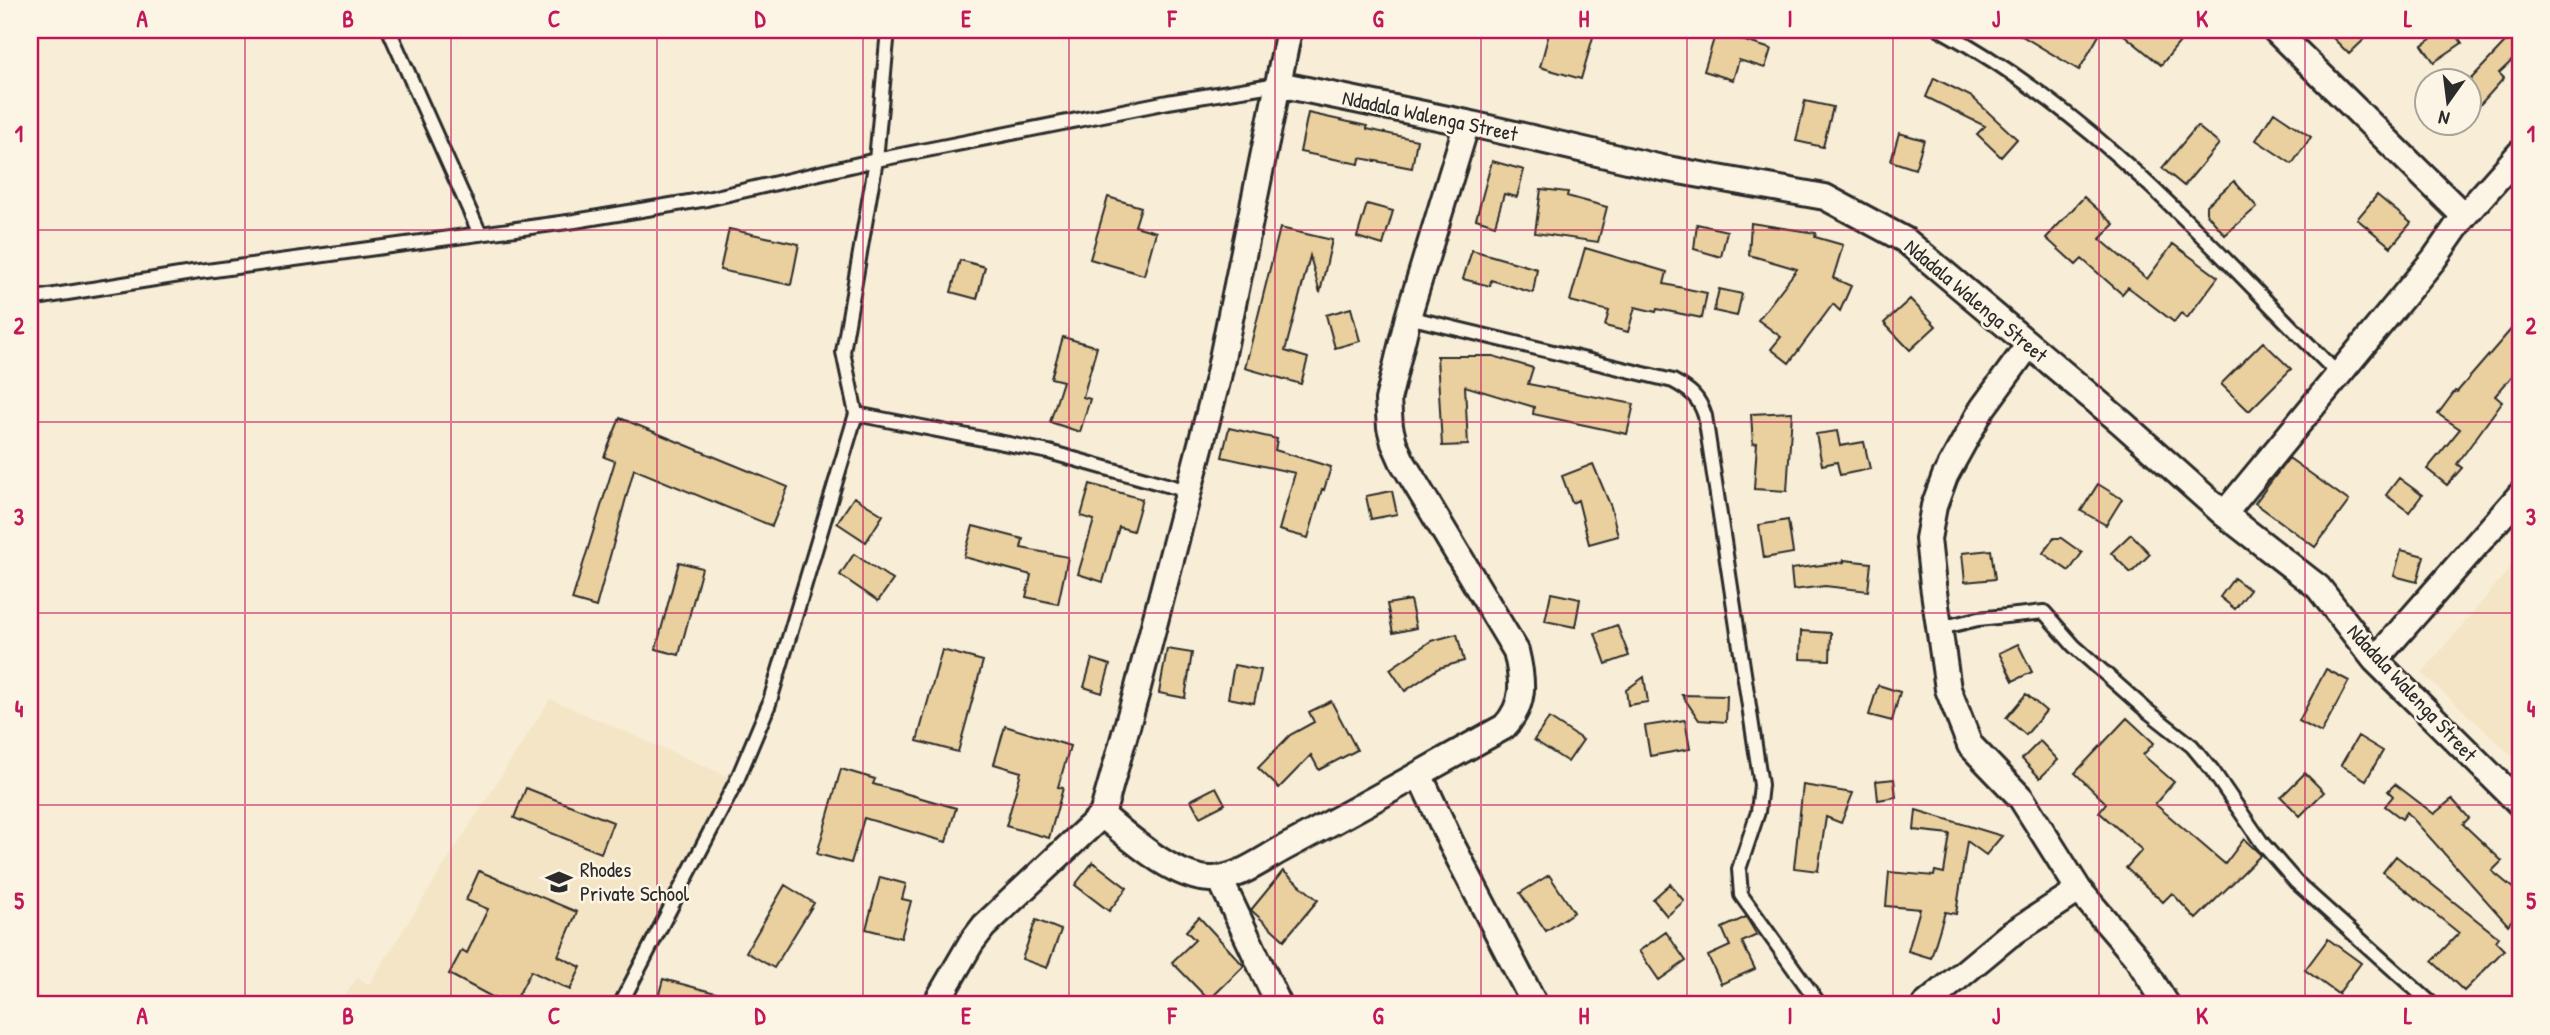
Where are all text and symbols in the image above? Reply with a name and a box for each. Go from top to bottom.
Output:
text: A [136,3,148,34]
text: B [342,3,354,34]
text: C [548,3,560,34]
text: D [755,3,767,34]
text: E [961,3,972,34]
text: F [1167,3,1178,34]
text: G [1372,3,1384,34]
text: H [1579,3,1590,34]
text: I [1787,3,1793,34]
text: J [1992,3,2001,34]
text: K [2196,3,2209,34]
text: L [2404,3,2413,34]
north arrow [2414,66,2484,136]
street label: Ndadala Walenga Street [1340,83,1521,148]
text: N [2436,105,2452,132]
text: 1 [15,118,23,149]
text: 1 [2527,118,2535,149]
street label: Ndadala Walenga Street [1899,232,2055,370]
text: 2 [14,310,25,341]
text: 2 [2526,310,2537,341]
text: 3 [14,501,24,532]
text: 3 [2526,501,2536,532]
street label: Ndadala Walenga Street [2341,617,2484,768]
text: 4 [15,693,24,724]
text: 4 [2527,693,2536,724]
place label: Rhodes Private School [580,855,689,908]
school or university icon: Rhodes Private School [544,867,574,897]
text: 5 [14,885,24,916]
text: 5 [2526,885,2536,916]
text: A [136,1000,148,1031]
text: B [342,1000,354,1031]
text: C [548,1000,560,1031]
text: D [755,1000,767,1031]
text: E [961,1000,972,1031]
text: F [1167,1000,1178,1031]
text: G [1372,1000,1384,1031]
text: H [1579,1000,1590,1031]
text: I [1787,1000,1793,1031]
text: J [1992,1000,2001,1031]
text: K [2196,1000,2209,1031]
text: L [2404,1000,2413,1031]

